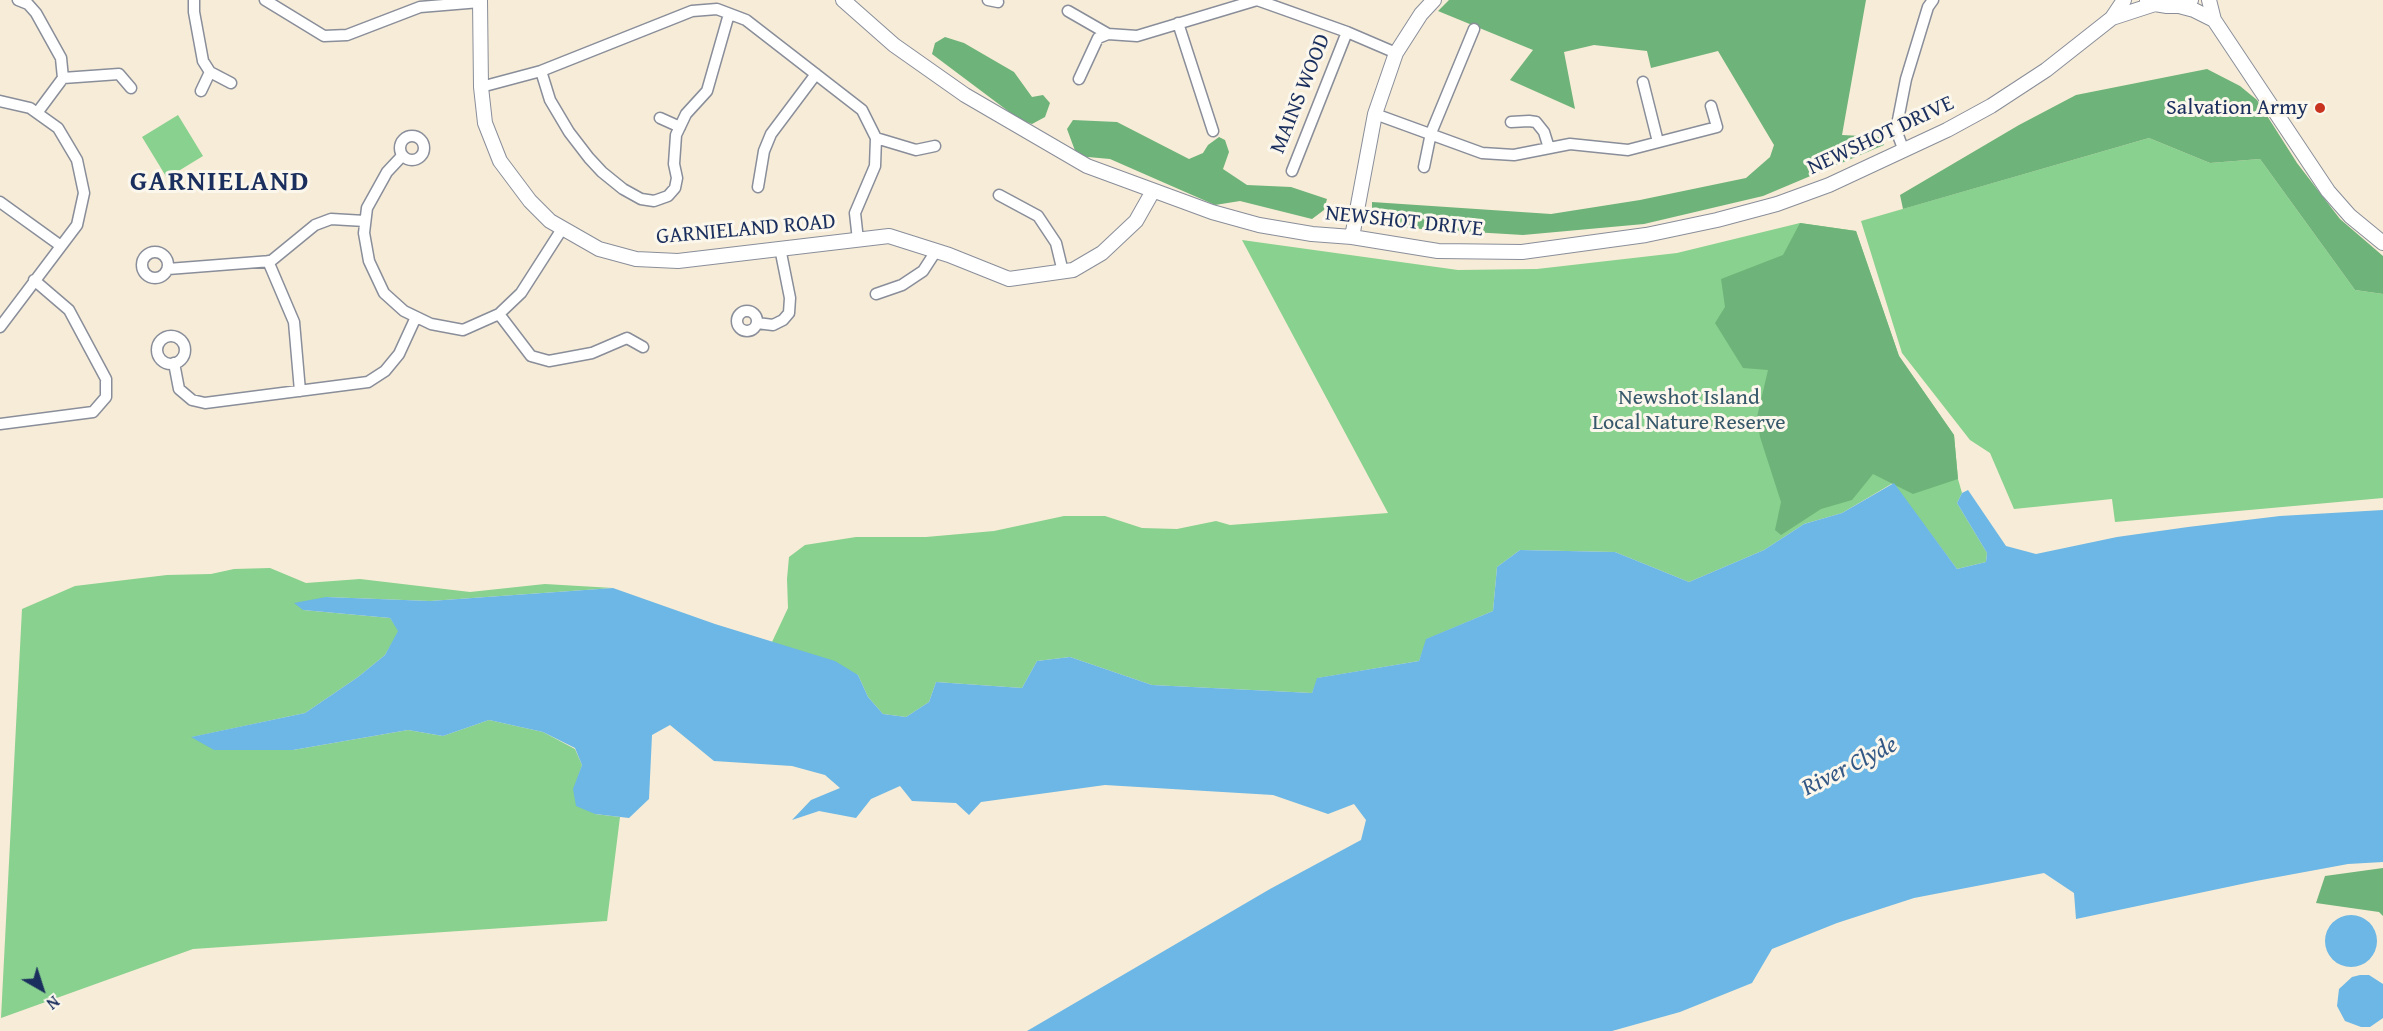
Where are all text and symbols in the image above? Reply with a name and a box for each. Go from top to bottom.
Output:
street label: MAINS WOOD [1265,30,1337,158]
street label: NEWSHOT DRIVE [1804,91,1958,181]
place label: Salvation Army [2166,95,2308,121]
marker: Salvation Army [2313,101,2327,115]
district label: GARNIELAND [130,166,310,200]
street label: NEWSHOT DRIVE [1324,201,1484,243]
street label: GARNIELAND ROAD [655,209,837,251]
park label: Newshot Island Local Nature Reserve [1592,385,1786,436]
water label: River Clyde [1797,731,1903,803]
north arrow [12,959,72,1019]
text: N [42,990,65,1016]

